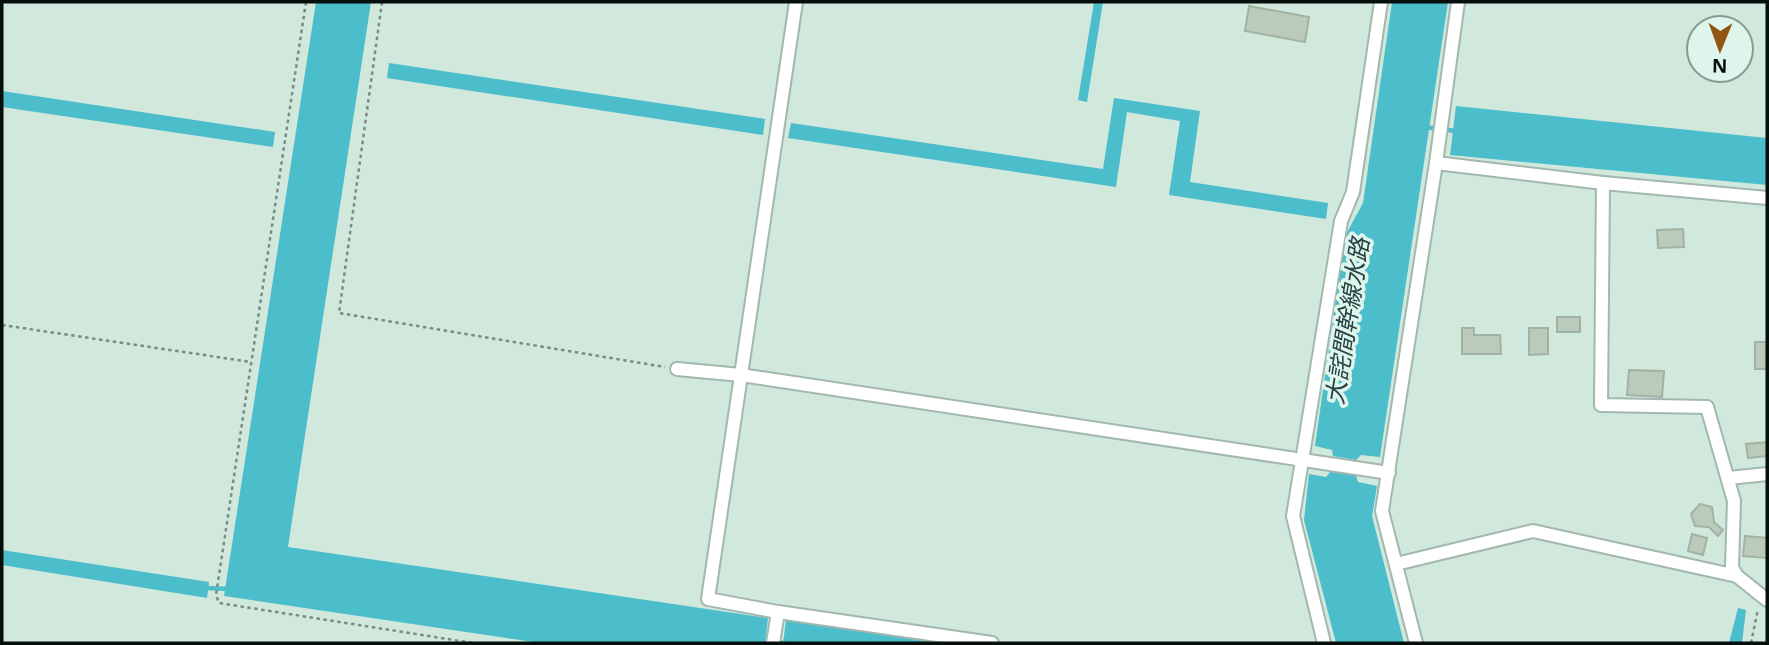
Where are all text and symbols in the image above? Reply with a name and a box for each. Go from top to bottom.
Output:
north arrow [1685,14,1755,84]
text: N [1712,53,1728,79]
water label: 大詫間幹線水路 [1317,233,1376,406]

